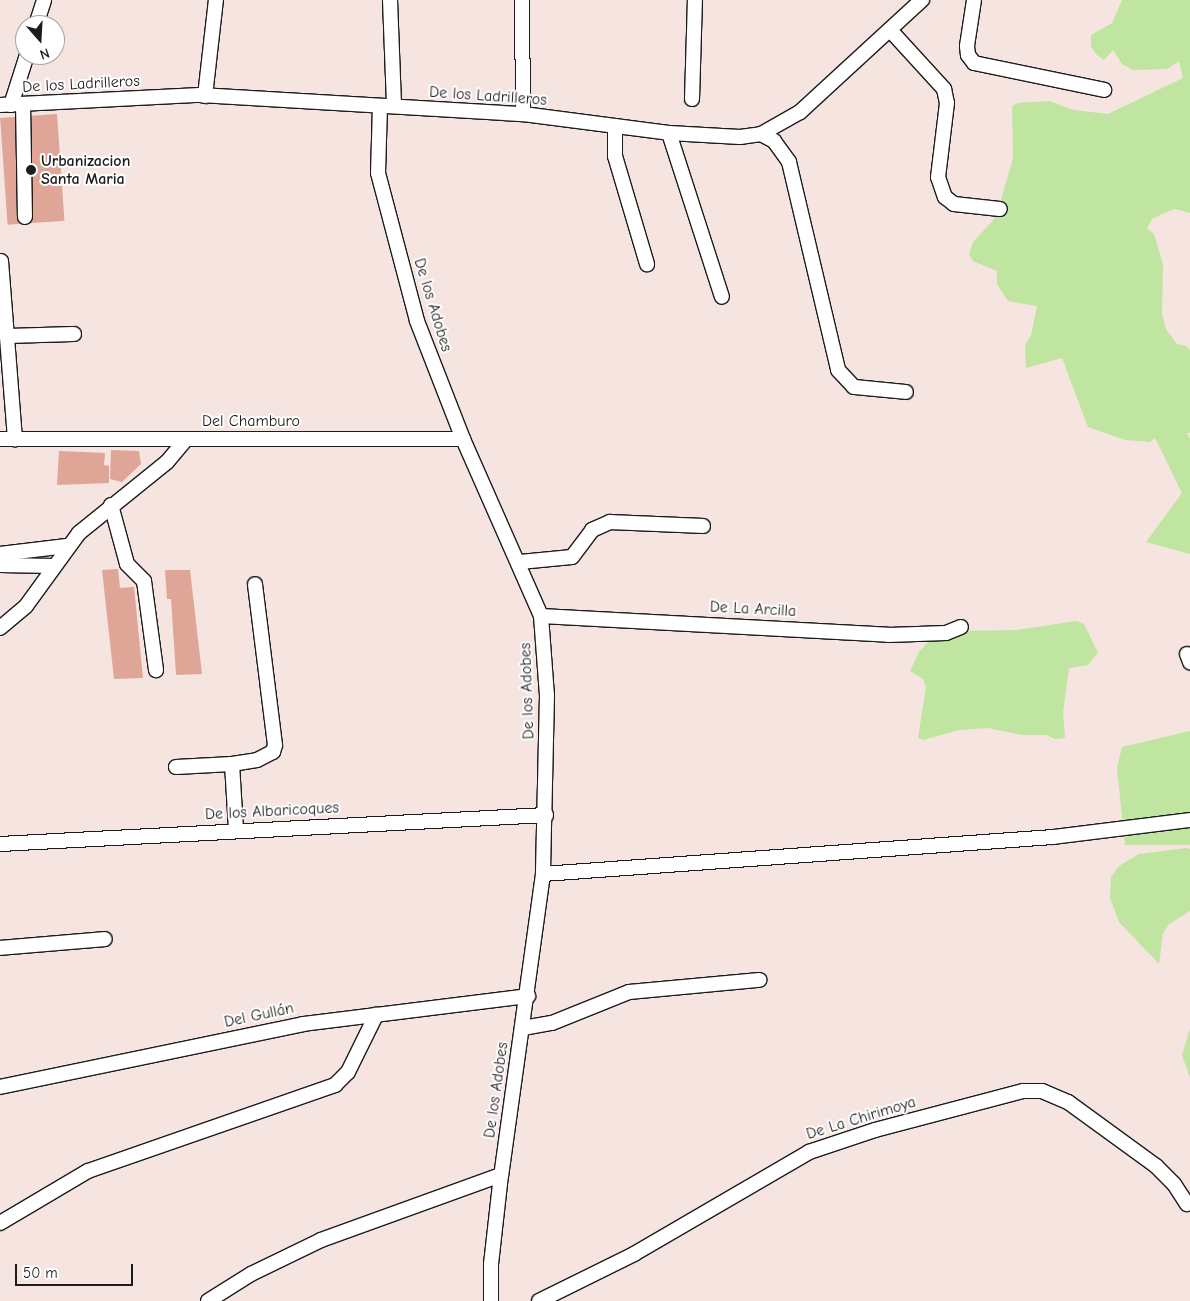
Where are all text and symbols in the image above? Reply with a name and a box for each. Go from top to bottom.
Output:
north arrow [15,15,65,65]
text: N [38,44,52,63]
street label: De los Ladrilleros [22,71,140,97]
street label: De los Ladrilleros [429,82,547,110]
place label: Urbanizacion Santa Maria [41,151,130,189]
marker: Urbanizacion Santa Maria [25,164,37,176]
street label: De los Adobes [410,256,456,354]
street label: Del Chamburo [202,411,300,431]
street label: De La Arcilla [709,597,797,621]
street label: De los Adobes [516,642,538,740]
street label: De los Albaricoques [205,798,339,824]
street label: Del Gullán [222,998,296,1032]
street label: De los Adobes [480,1041,512,1139]
street label: De La Chirimoya [804,1092,918,1144]
scale bar [18,1254,135,1286]
text: 50 m [23,1264,58,1282]

